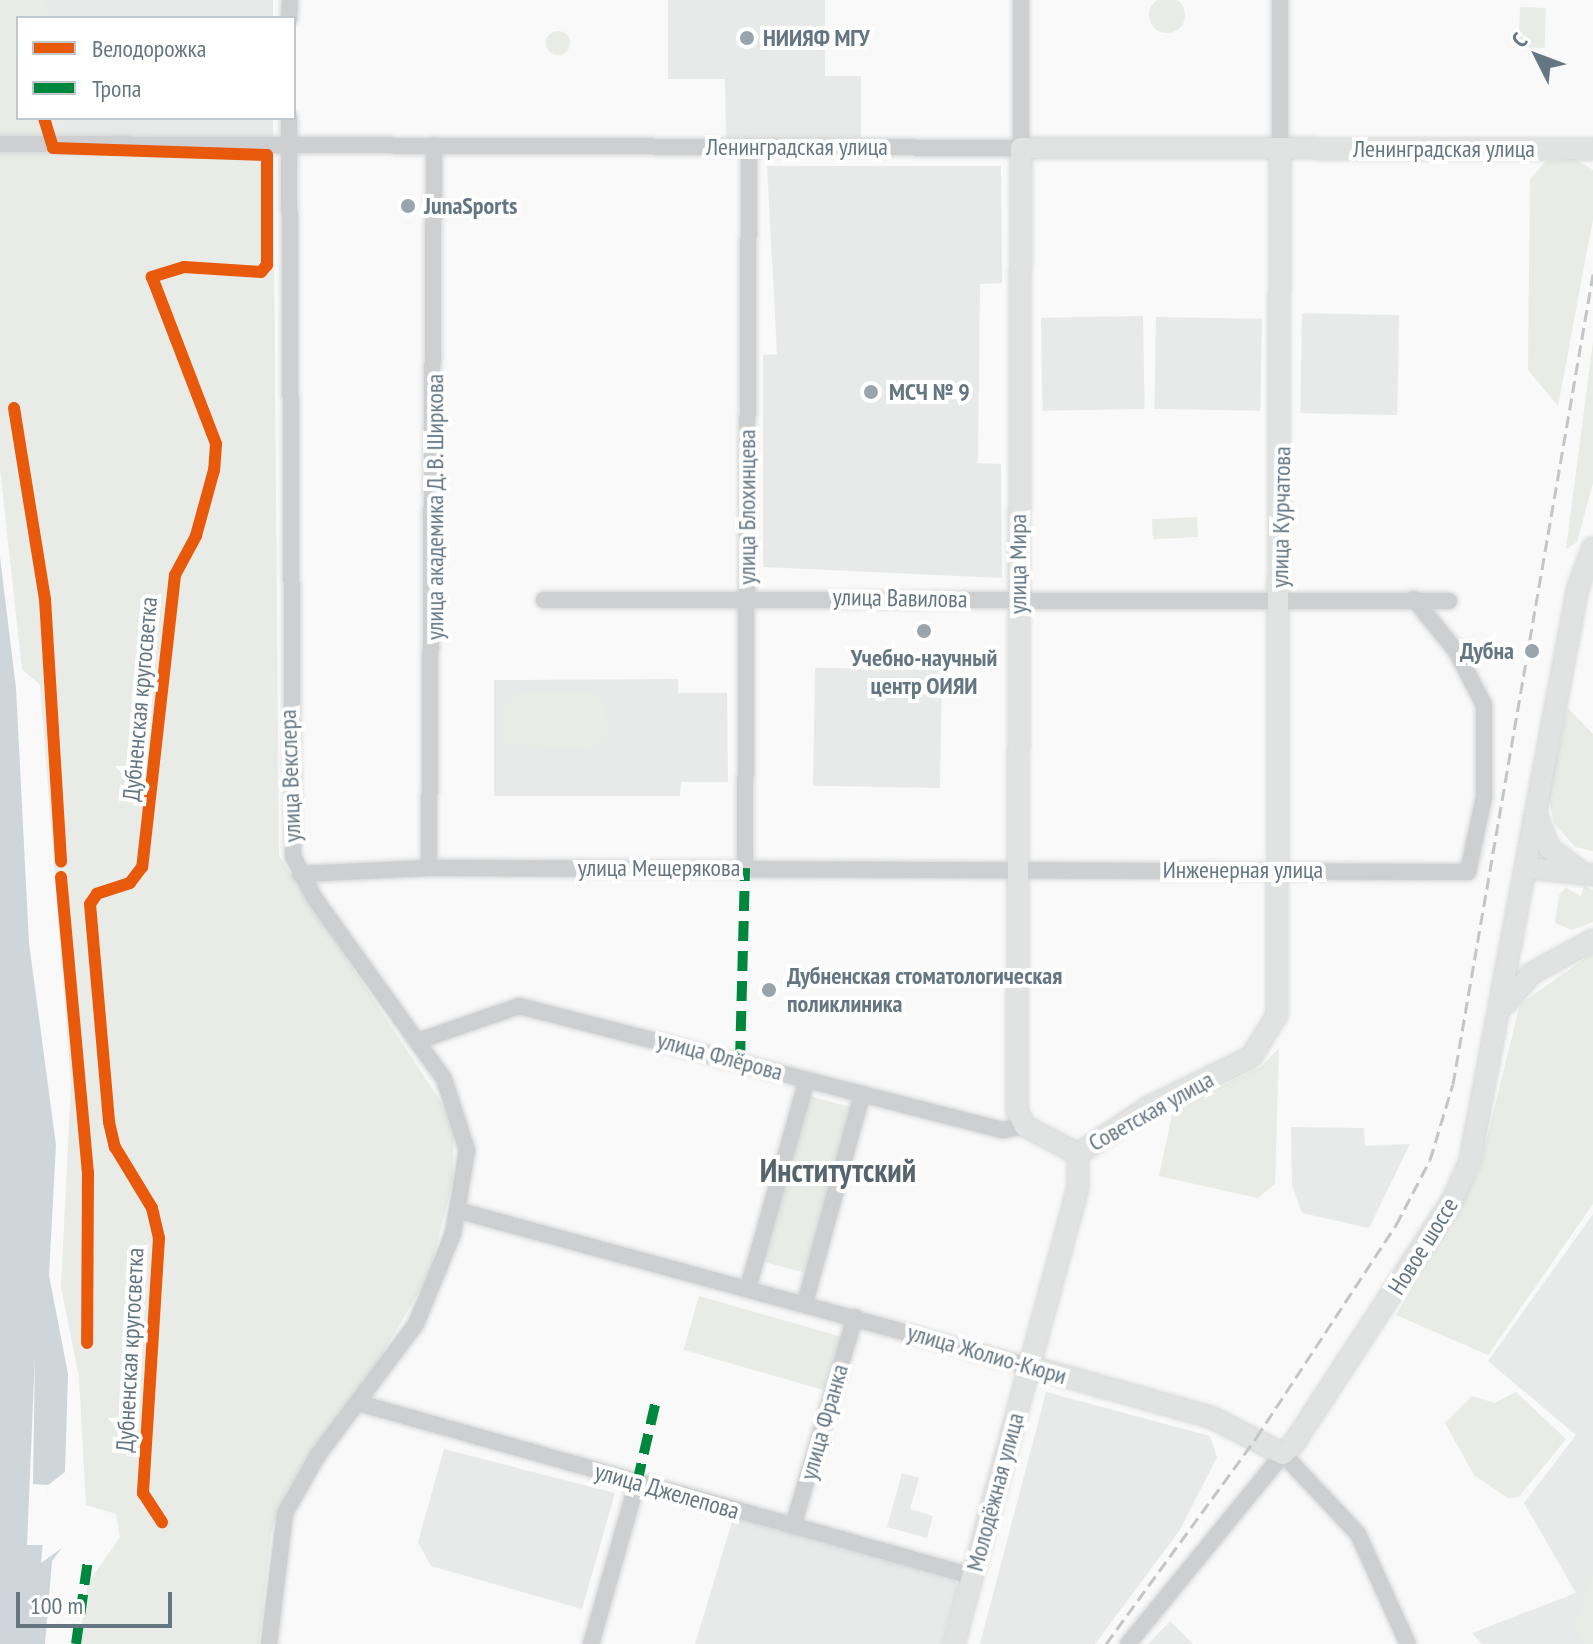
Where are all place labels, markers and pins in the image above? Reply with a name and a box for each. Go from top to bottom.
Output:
place label: НИИЯФ МГУ [763,24,870,52]
marker: НИИЯФ МГУ [738,29,756,47]
place label: JunaSports [424,192,517,220]
marker: JunaSports [399,197,417,215]
place label: МСЧ № 9 [889,378,970,406]
marker: МСЧ № 9 [860,381,882,403]
marker: Учебно-научный центр ОИЯИ [915,622,933,640]
place label: Дубна [1460,637,1514,665]
marker: Дубна [1521,640,1543,662]
place label: Учебно-научный центр ОИЯИ [851,644,997,700]
place label: Дубненская стоматологическая поликлиника [787,962,1062,1018]
marker: Дубненская стоматологическая поликлиника [758,979,780,1001]

